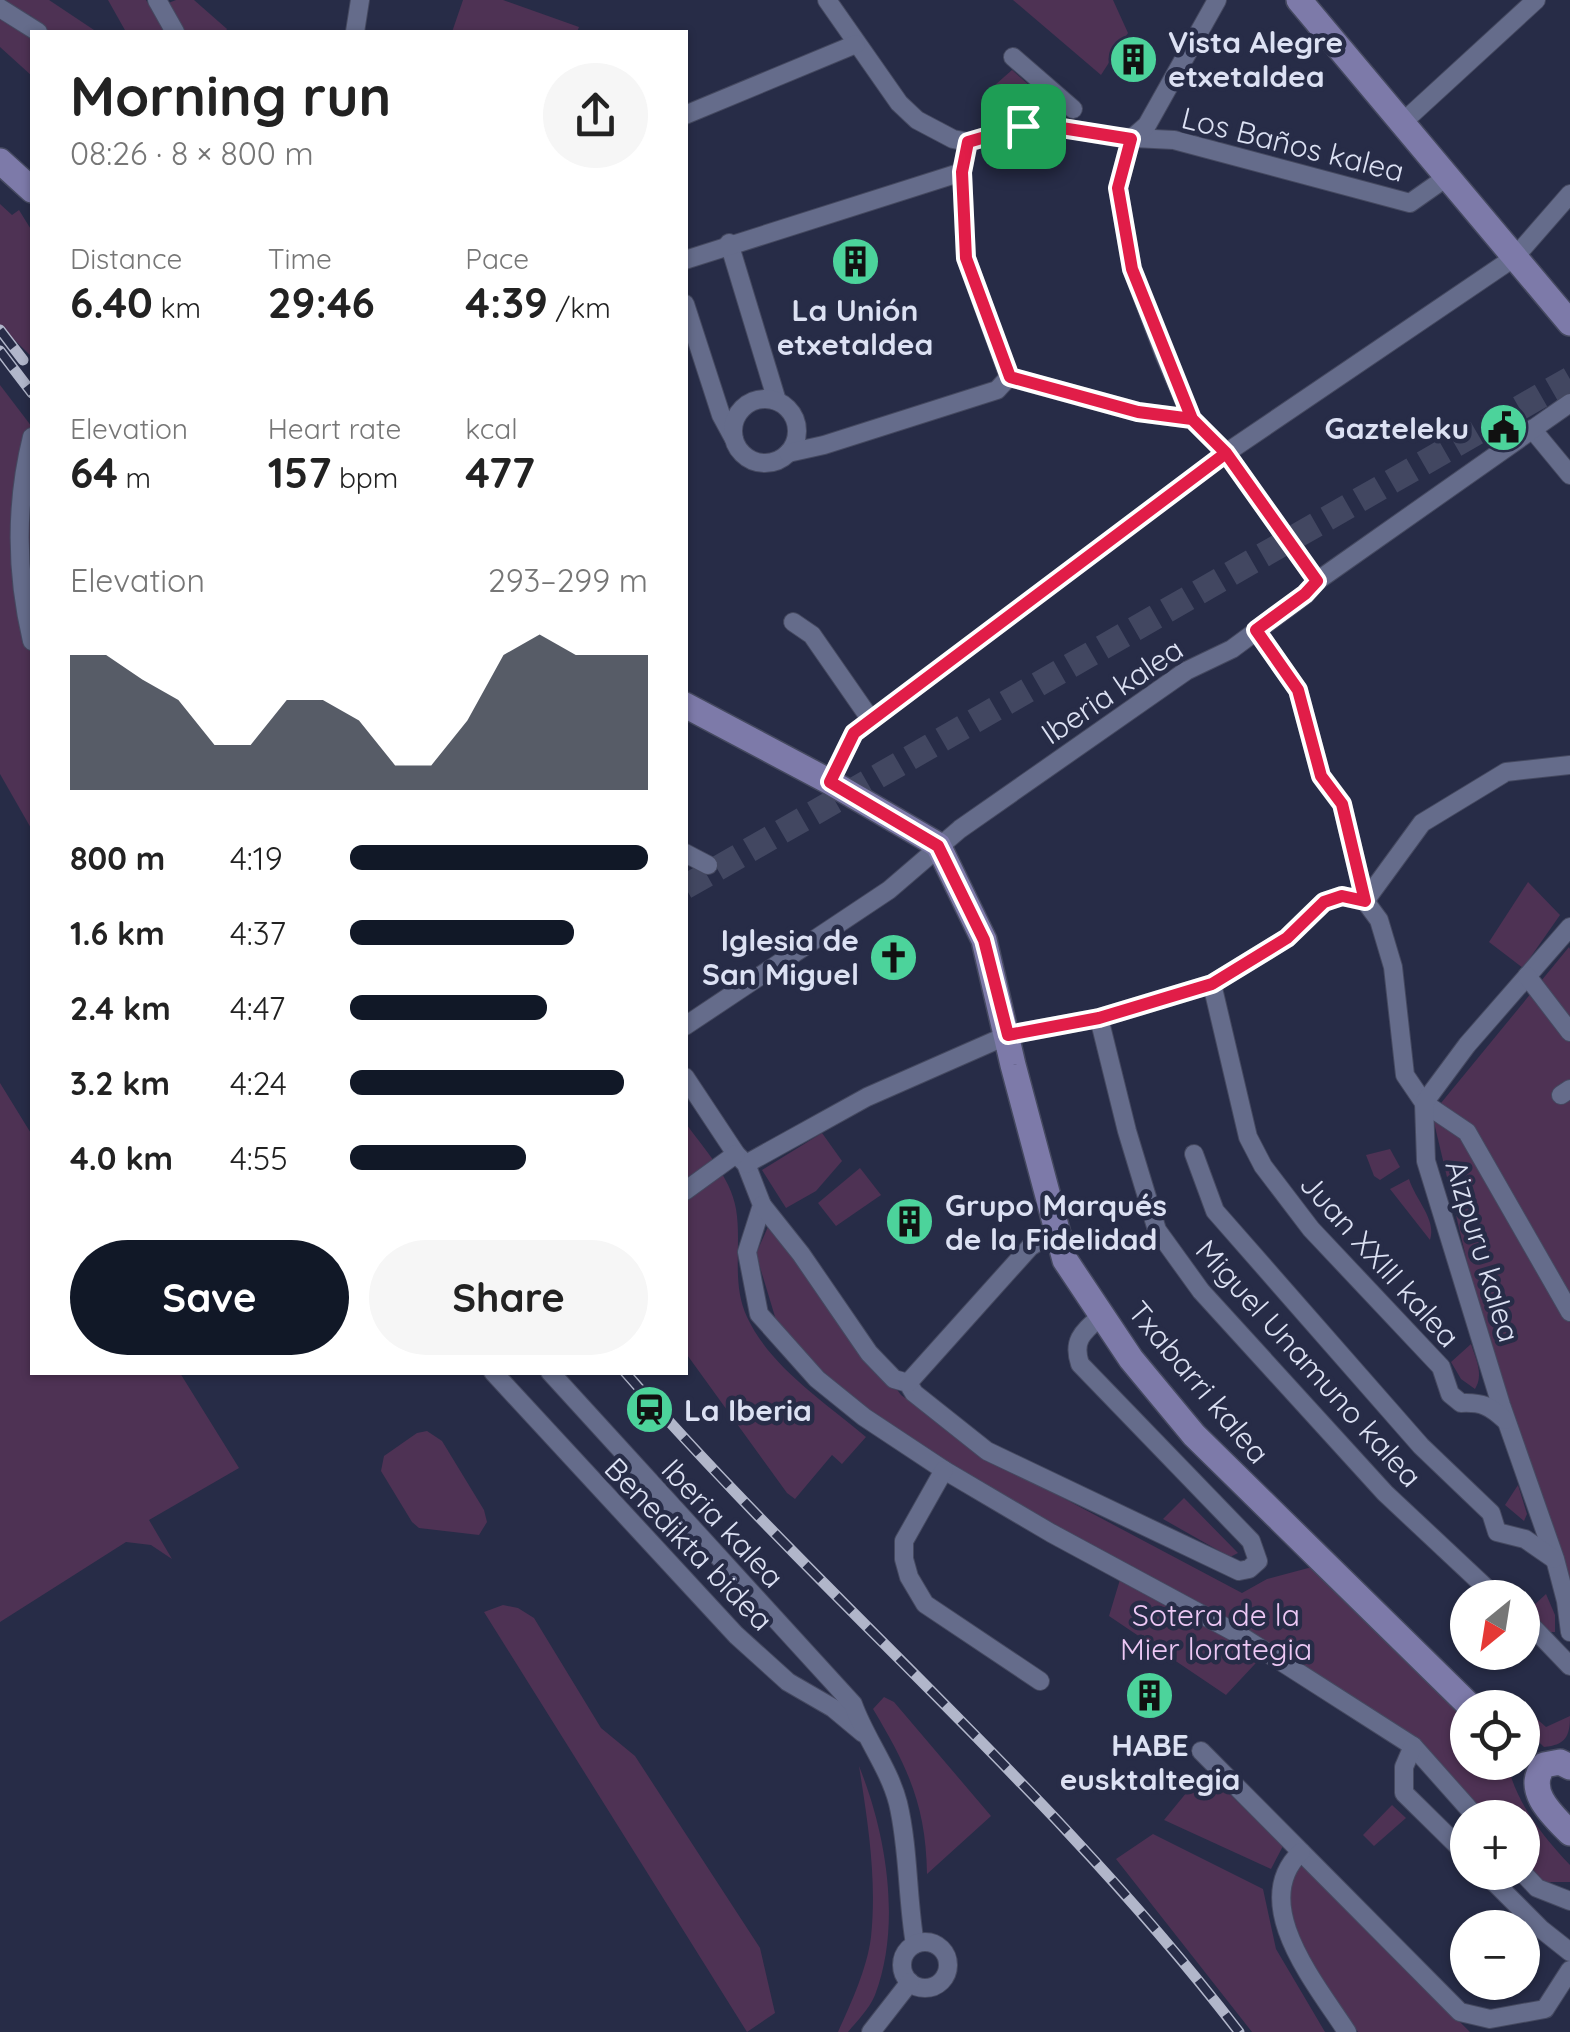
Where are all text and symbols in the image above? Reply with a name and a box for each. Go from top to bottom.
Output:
place label: Vista Alegre etxetaldea [1168,23,1343,95]
building icon: Vista Alegre etxetaldea [1107,33,1159,85]
text: Morning run [70,61,391,130]
button: share [543,63,648,168]
pin [981,84,1066,169]
street label: Los Baños kalea [1178,98,1408,190]
icon: arrive [996,99,1051,154]
text: 08:26 · 8 × 800 m [70,133,314,173]
building icon: La Unión etxetaldea [829,235,881,287]
text: Distance [70,241,182,276]
text: Time [268,241,332,276]
text: Pace [465,241,529,276]
text: 6.40 [70,276,153,329]
text: 29:46 [268,276,375,329]
text: 4:39 [465,276,548,329]
text: km [153,290,201,325]
text: /km [548,290,611,325]
place label: La Unión etxetaldea [777,291,933,363]
public building icon: Gazteleku [1478,402,1530,454]
place label: Gazteleku [1324,409,1469,447]
text: Elevation [70,411,188,446]
text: Heart rate [268,411,401,446]
text: kcal [465,411,518,446]
text: 64 [70,446,118,499]
text: 157 [268,446,331,499]
text: 477 [465,446,535,499]
text: m [118,460,151,495]
text: bpm [331,460,398,495]
text: Elevation [70,560,205,600]
text: 293–299 m [488,560,648,600]
street label: Iberia kalea [1034,630,1190,752]
text: 800 m [70,838,165,878]
text: 4:19 [230,838,283,878]
text: 1.6 km [70,913,165,953]
text: 4:37 [230,913,286,953]
place label: Iglesia de San Miguel [702,921,859,993]
church icon: Iglesia de San Miguel [868,931,920,983]
text: 2.4 km [70,988,171,1028]
text: 4:47 [230,988,285,1028]
text: 3.2 km [70,1063,170,1103]
text: 4:24 [230,1063,287,1103]
text: 4.0 km [70,1138,173,1178]
text: 4:55 [230,1138,288,1178]
street label: Aizpuru kalea [1437,1155,1529,1347]
street label: Juan XXIII kalea [1292,1165,1468,1355]
place label: Grupo Marqués de la Fidelidad [945,1186,1167,1258]
building icon: Grupo Marqués de la Fidelidad [884,1196,936,1248]
street label: Miguel Unamuno kalea [1188,1231,1430,1495]
button: Save [70,1240,349,1355]
button: Share [369,1240,648,1355]
street label: Txabarri kalea [1120,1293,1278,1471]
station icon: La Iberia [623,1384,675,1436]
place label: La Iberia [684,1391,812,1429]
street label: Benedikta bidea [597,1450,781,1638]
street label: Iberia kalea [654,1450,792,1596]
north arrow [1450,1580,1540,1670]
map controls [1450,1580,1540,2000]
park label: Sotera de la Mier lorategia [1120,1596,1312,1668]
building icon: HABE eusktaltegia [1124,1670,1176,1722]
button: locate [1450,1690,1540,1780]
place label: HABE eusktaltegia [1060,1726,1240,1798]
button: + [1450,1800,1540,1890]
button: − [1450,1910,1540,2000]

